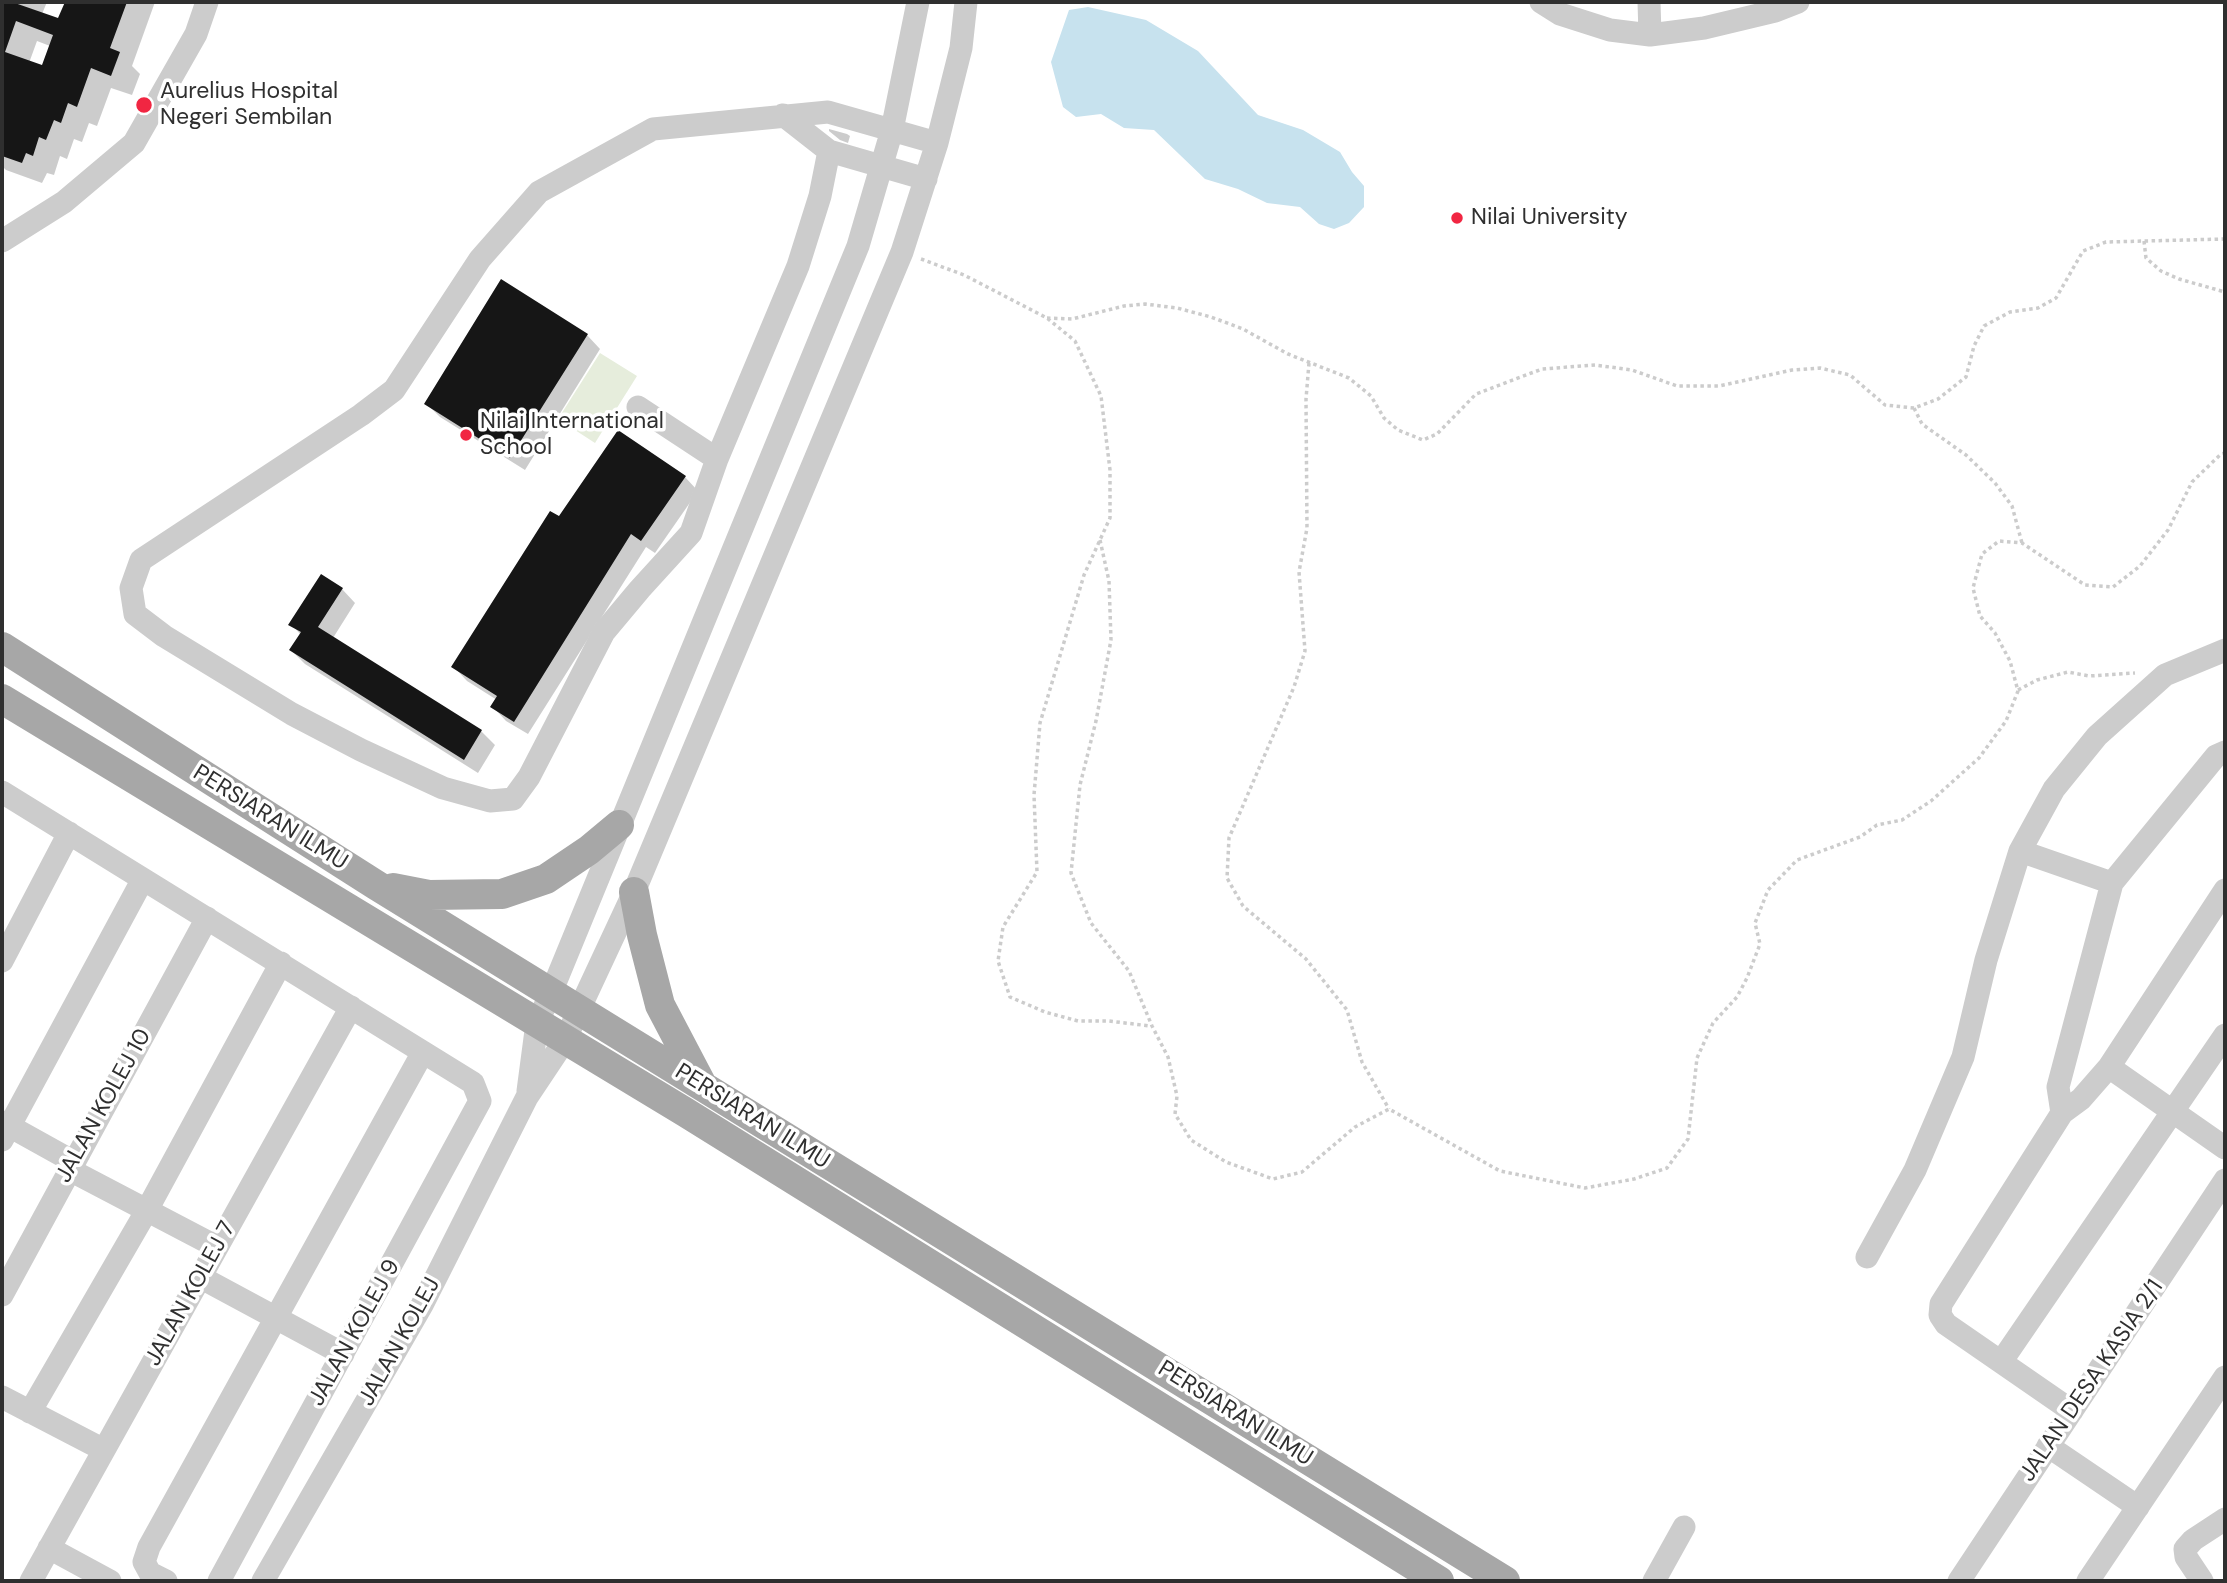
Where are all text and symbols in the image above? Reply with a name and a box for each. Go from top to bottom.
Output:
place label: Aurelius Hospital Negeri Sembilan [160,78,338,132]
marker: Aurelius Hospital Negeri Sembilan [134,95,154,115]
place label: Nilai University [1471,204,1627,232]
marker: Nilai University [1449,210,1465,226]
place label: Nilai International School [480,408,664,462]
marker: Nilai International School [458,427,474,443]
street label: PERSIARAN ILMU [188,759,352,877]
street label: JALAN KOLEJ 10 [50,1024,158,1188]
street label: PERSIARAN ILMU [670,1058,834,1176]
street label: JALAN KOLEJ 7 [140,1217,242,1371]
street label: JALAN KOLEJ 9 [303,1255,407,1411]
street label: JALAN KOLEJ [353,1273,447,1411]
street label: JALAN DESA KASIA 2/1 [2014,1275,2170,1487]
street label: PERSIARAN ILMU [1153,1355,1317,1473]

